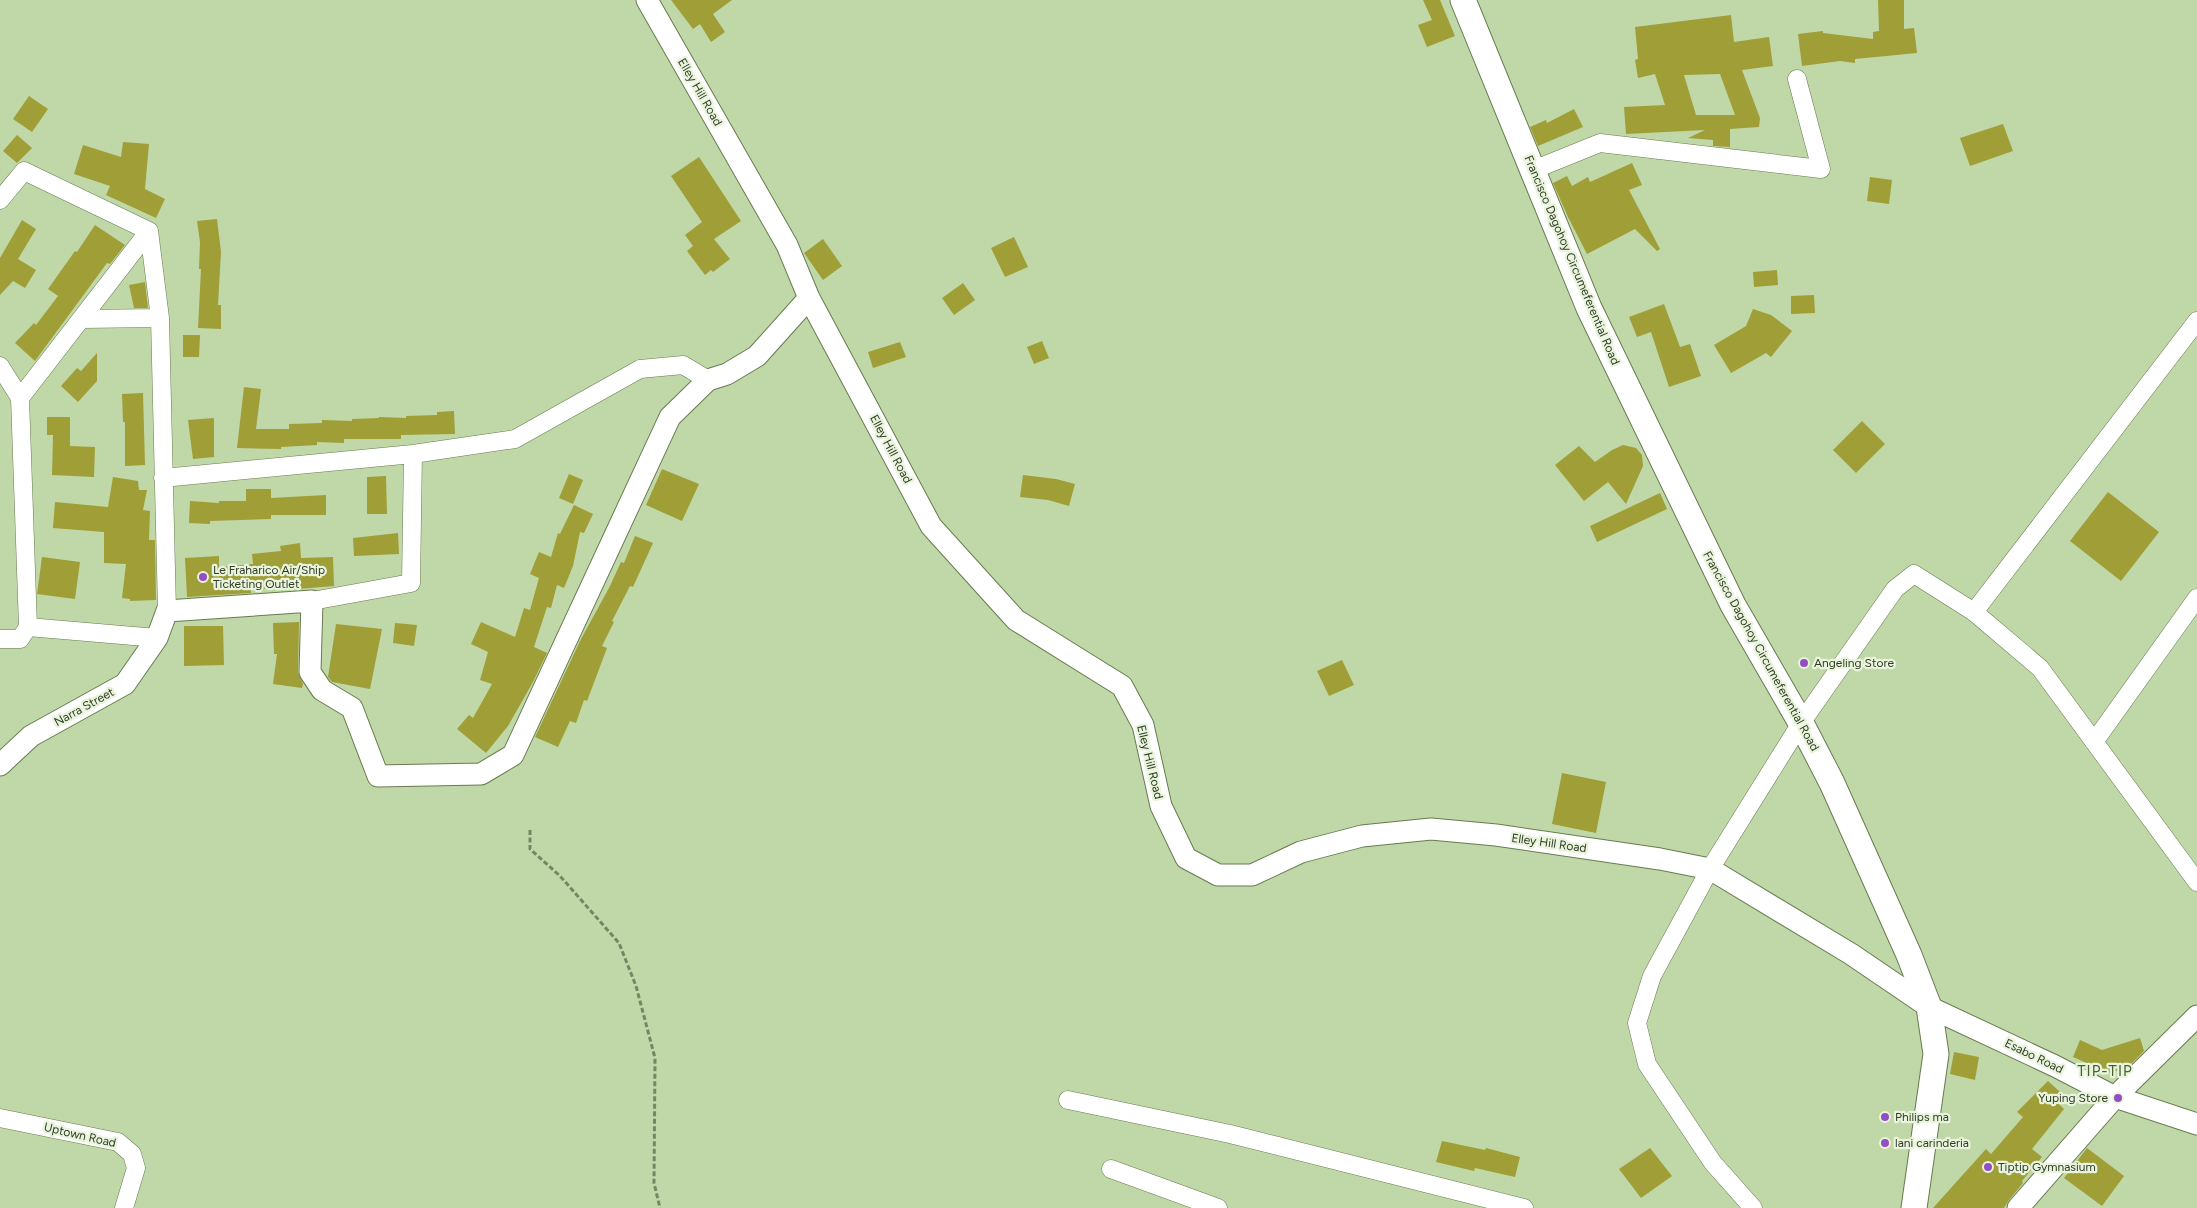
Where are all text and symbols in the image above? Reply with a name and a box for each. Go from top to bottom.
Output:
street label: Elley Hill Road [675,56,725,128]
street label: Francisco Dagohoy Circumeferential Road [1521,153,1623,367]
street label: Elley Hill Road [867,412,915,486]
street label: Francisco Dagohoy Circumeferential Road [1700,549,1822,753]
place label: Le Fraharico Air/Ship Ticketing Outlet [213,563,325,591]
marker: Le Fraharico Air/Ship Ticketing Outlet [197,571,209,583]
place label: Angeling Store [1814,656,1894,670]
marker: Angeling Store [1798,657,1810,669]
street label: Narra Street [52,685,117,729]
street label: Elley Hill Road [1134,724,1166,800]
street label: Elley Hill Road [1511,831,1587,855]
street label: Esabo Road [2002,1036,2066,1076]
district label: TIP-TIP [2077,1062,2133,1080]
place label: Yuping Store [2038,1091,2108,1105]
marker: Yuping Store [2112,1092,2124,1104]
place label: Philips ma [1895,1110,1949,1124]
marker: Philips ma [1879,1111,1891,1123]
street label: Uptown Road [43,1120,117,1150]
place label: lani carinderia [1895,1136,1969,1150]
marker: lani carinderia [1879,1137,1891,1149]
place label: Tiptip Gymnasium [1998,1160,2096,1174]
marker: Tiptip Gymnasium [1982,1161,1994,1173]

